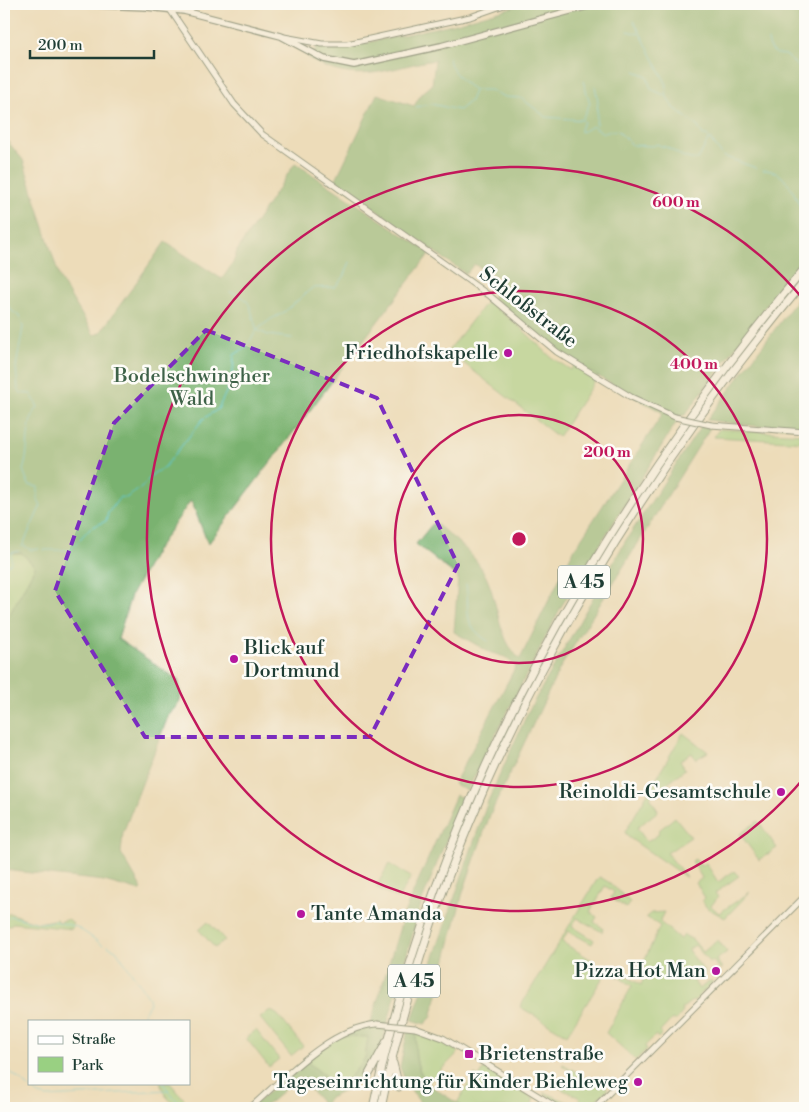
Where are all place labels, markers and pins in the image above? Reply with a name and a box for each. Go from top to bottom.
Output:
place label: Friedhofskapelle [344,341,498,366]
marker: Friedhofskapelle [502,347,514,359]
centre of rings [510,530,528,548]
place label: Blick auf Dortmund [243,636,340,684]
marker: Blick auf Dortmund [228,653,240,665]
place label: Reinoldi-Gesamtschule [559,780,771,805]
marker: Reinoldi-Gesamtschule [775,786,787,798]
place label: Tante Amanda [311,902,443,927]
marker: Tante Amanda [295,908,307,920]
place label: Pizza Hot Man [574,959,706,984]
marker: Pizza Hot Man [710,965,722,977]
place label: Brietenstraße [478,1042,604,1067]
marker: Brietenstraße [463,1048,475,1060]
place label: Tageseinrichtung für Kinder Biehleweg [273,1070,629,1095]
marker: Tageseinrichtung für Kinder Biehleweg [632,1076,644,1088]

